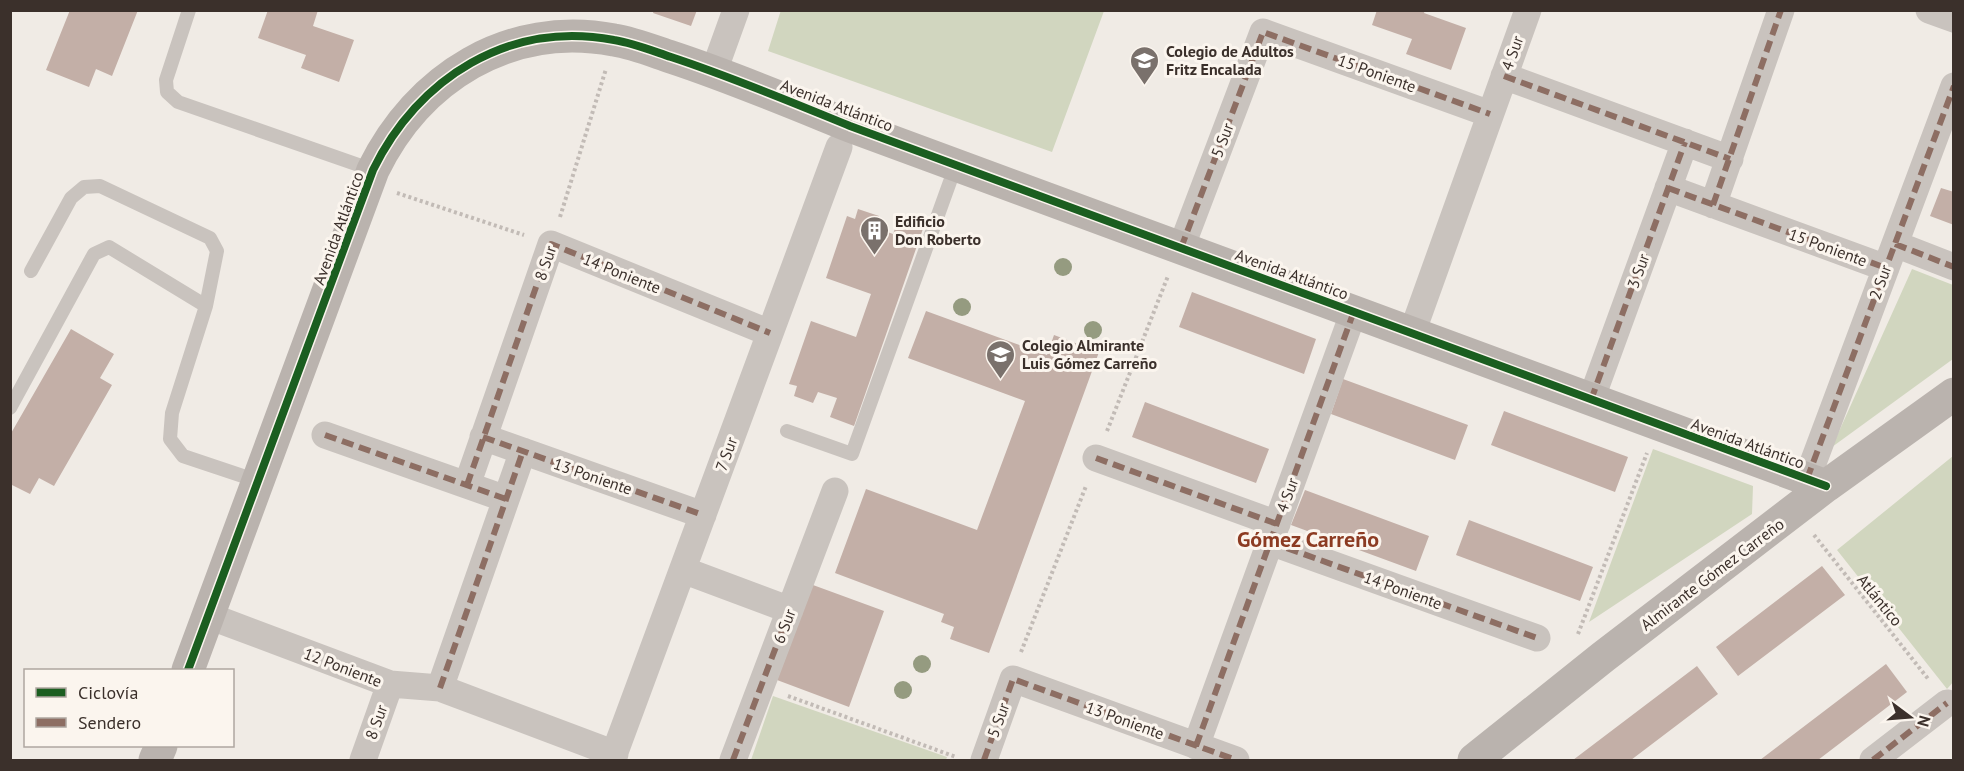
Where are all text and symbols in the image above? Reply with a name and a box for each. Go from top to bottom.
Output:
street label: 4 Sur [1497,32,1528,73]
place label: Colegio de Adultos Fritz Encalada [1166,41,1294,79]
school or university icon: Colegio de Adultos Fritz Encalada [1129,44,1161,86]
street label: 15 Poniente [1335,50,1419,96]
street label: Avenida Atlántico [778,74,896,136]
street label: 5 Sur [1206,119,1238,160]
street label: Avenida Atlántico [308,169,368,287]
place label: Edificio Don Roberto [895,211,981,249]
building icon: Edificio Don Roberto [858,214,890,256]
street label: 15 Poniente [1786,224,1870,270]
street label: 8 Sur [530,242,560,283]
street label: Avenida Atlántico [1233,244,1351,304]
street label: 14 Poniente [580,248,664,298]
street label: 3 Sur [1623,250,1654,291]
street label: 2 Sur [1865,261,1896,302]
place label: Colegio Almirante Luis Gómez Carreño [1022,335,1157,373]
school or university icon: Colegio Almirante Luis Gómez Carreño [985,338,1017,380]
street label: Avenida Atlántico [1689,413,1807,473]
street label: 7 Sur [711,434,742,474]
street label: 13 Poniente [551,453,635,499]
street label: 4 Sur [1272,474,1303,515]
street label: Almirante Gómez Carreño [1636,514,1788,634]
district label: Gómez Carreño [1237,525,1379,553]
street label: 14 Poniente [1361,567,1445,613]
street label: Atlántico [1853,570,1907,630]
street label: 6 Sur [768,605,800,646]
street label: 12 Poniente [301,643,385,691]
legend [24,669,234,747]
text: Ciclovía [78,681,138,704]
north arrow [1880,687,1940,747]
street label: 13 Poniente [1083,697,1167,743]
street label: 5 Sur [983,699,1014,740]
street label: 8 Sur [361,701,392,742]
text: Sendero [78,711,141,734]
text: N [1913,713,1935,729]

